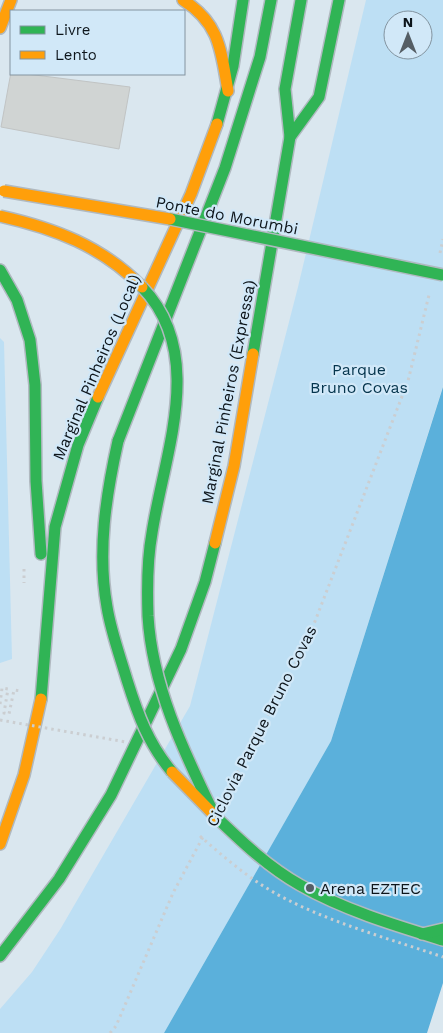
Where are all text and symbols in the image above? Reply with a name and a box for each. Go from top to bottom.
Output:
legend [10,10,185,75]
north arrow [383,10,433,60]
text: N [403,14,413,30]
text: Livre [55,21,90,39]
text: Lento [55,46,97,64]
street label: Ponte do Morumbi [154,192,300,239]
street label: Marginal Pinheiros (Local) [49,271,144,463]
street label: Marginal Pinheiros (Expressa) [197,278,260,506]
park label: Parque Bruno Covas [310,360,408,397]
street label: Ciclovia Parque Bruno Covas [202,623,321,830]
place label: Arena EZTEC [320,879,421,898]
marker: Arena EZTEC [304,882,316,894]

